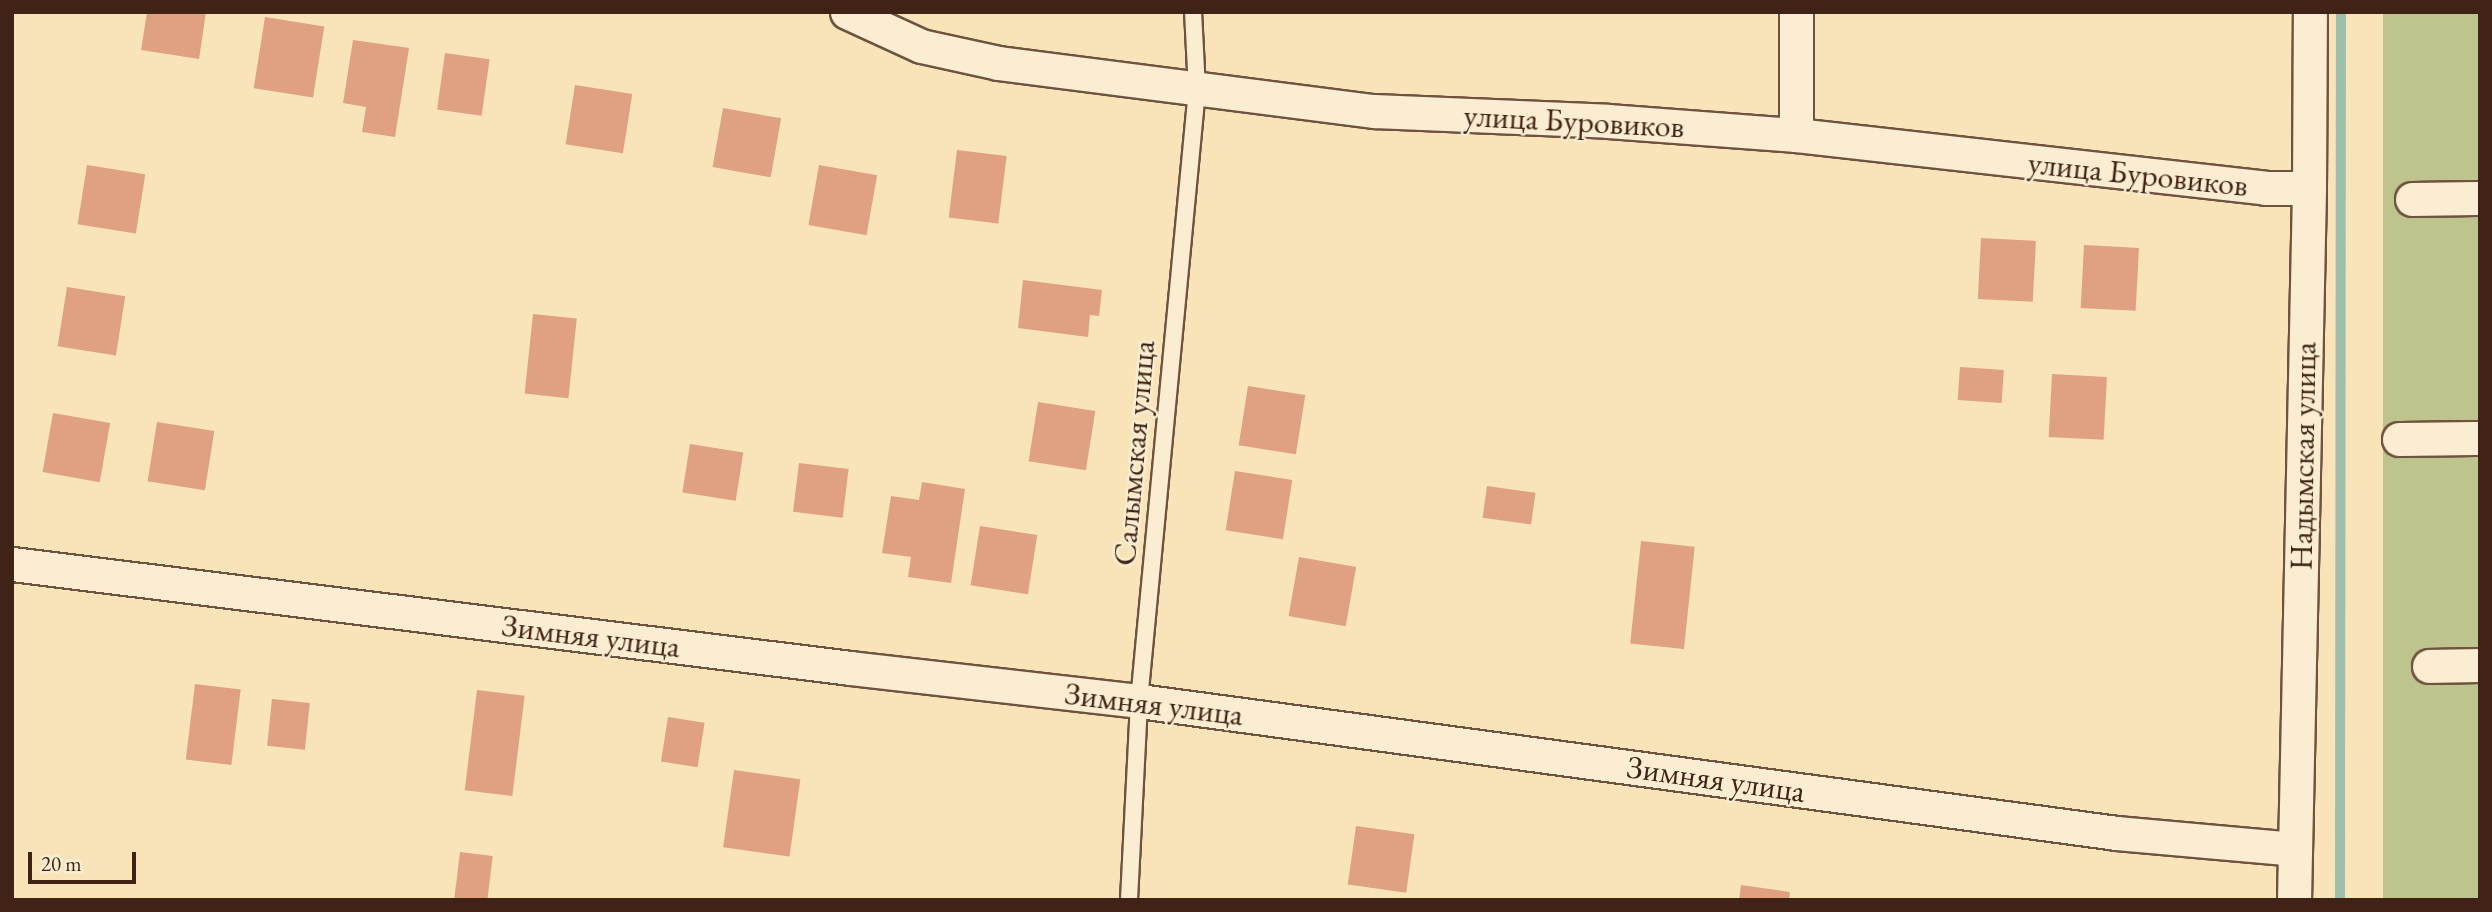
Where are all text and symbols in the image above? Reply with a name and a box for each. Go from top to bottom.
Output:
street label: улица Буровиков [1463,96,1685,146]
street label: улица Буровиков [2026,143,2250,205]
street label: Салымская улица [1105,339,1163,567]
street label: Надымская улица [2282,342,2324,570]
street label: Зимняя улица [500,606,682,666]
street label: Зимняя улица [1063,674,1245,734]
street label: Зимняя улица [1624,747,1808,811]
scale bar [32,838,140,882]
text: 20 m [41,850,82,877]

